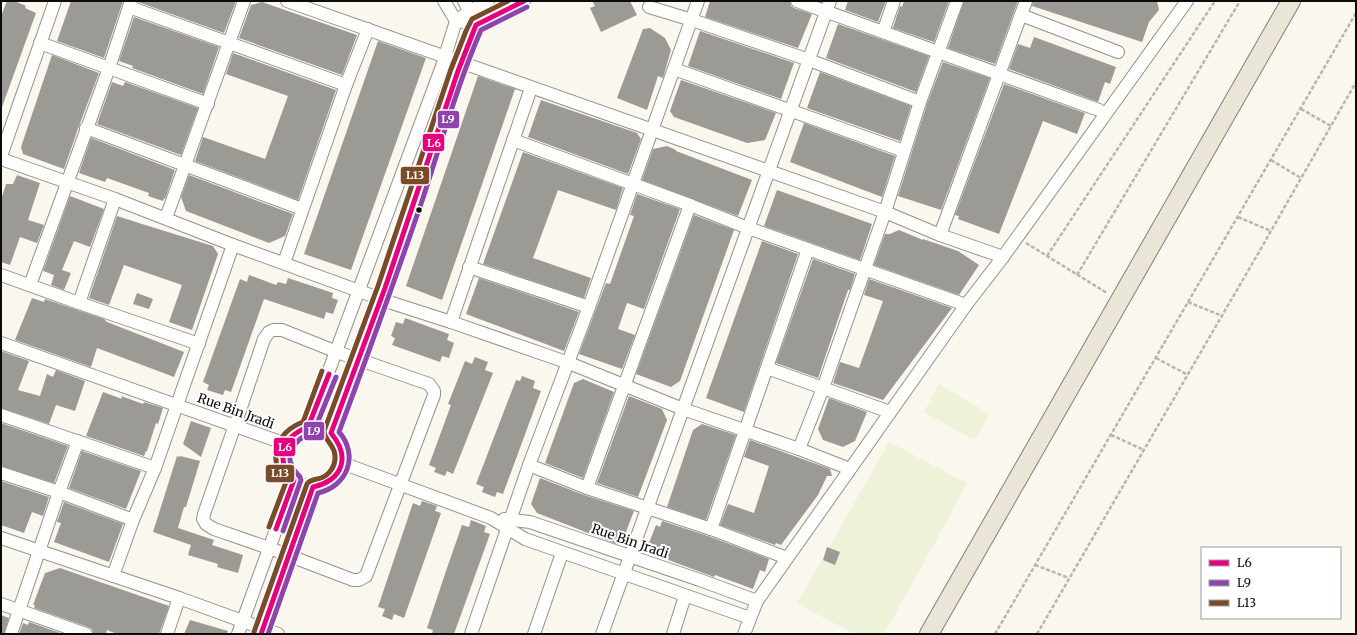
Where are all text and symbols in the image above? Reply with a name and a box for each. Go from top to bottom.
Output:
line badge: L9 [437,110,460,129]
text: L9 [441,112,455,126]
line badge: L6 [422,133,445,152]
text: L6 [427,136,441,150]
line badge: L13 [400,166,430,185]
text: L13 [406,168,424,182]
unlabelled marker [414,205,424,215]
street label: Rue Bin Jradi [195,389,277,433]
line badge: L9 [303,421,325,441]
text: L9 [307,424,321,438]
line badge: L6 [273,437,296,457]
text: L6 [278,440,292,454]
line badge: L13 [265,464,295,483]
text: L13 [271,466,289,480]
street label: Rue Bin Jradi [589,520,671,562]
legend [1201,547,1341,619]
text: L6 [1237,555,1252,570]
text: L9 [1237,575,1251,590]
text: L13 [1237,595,1256,610]

